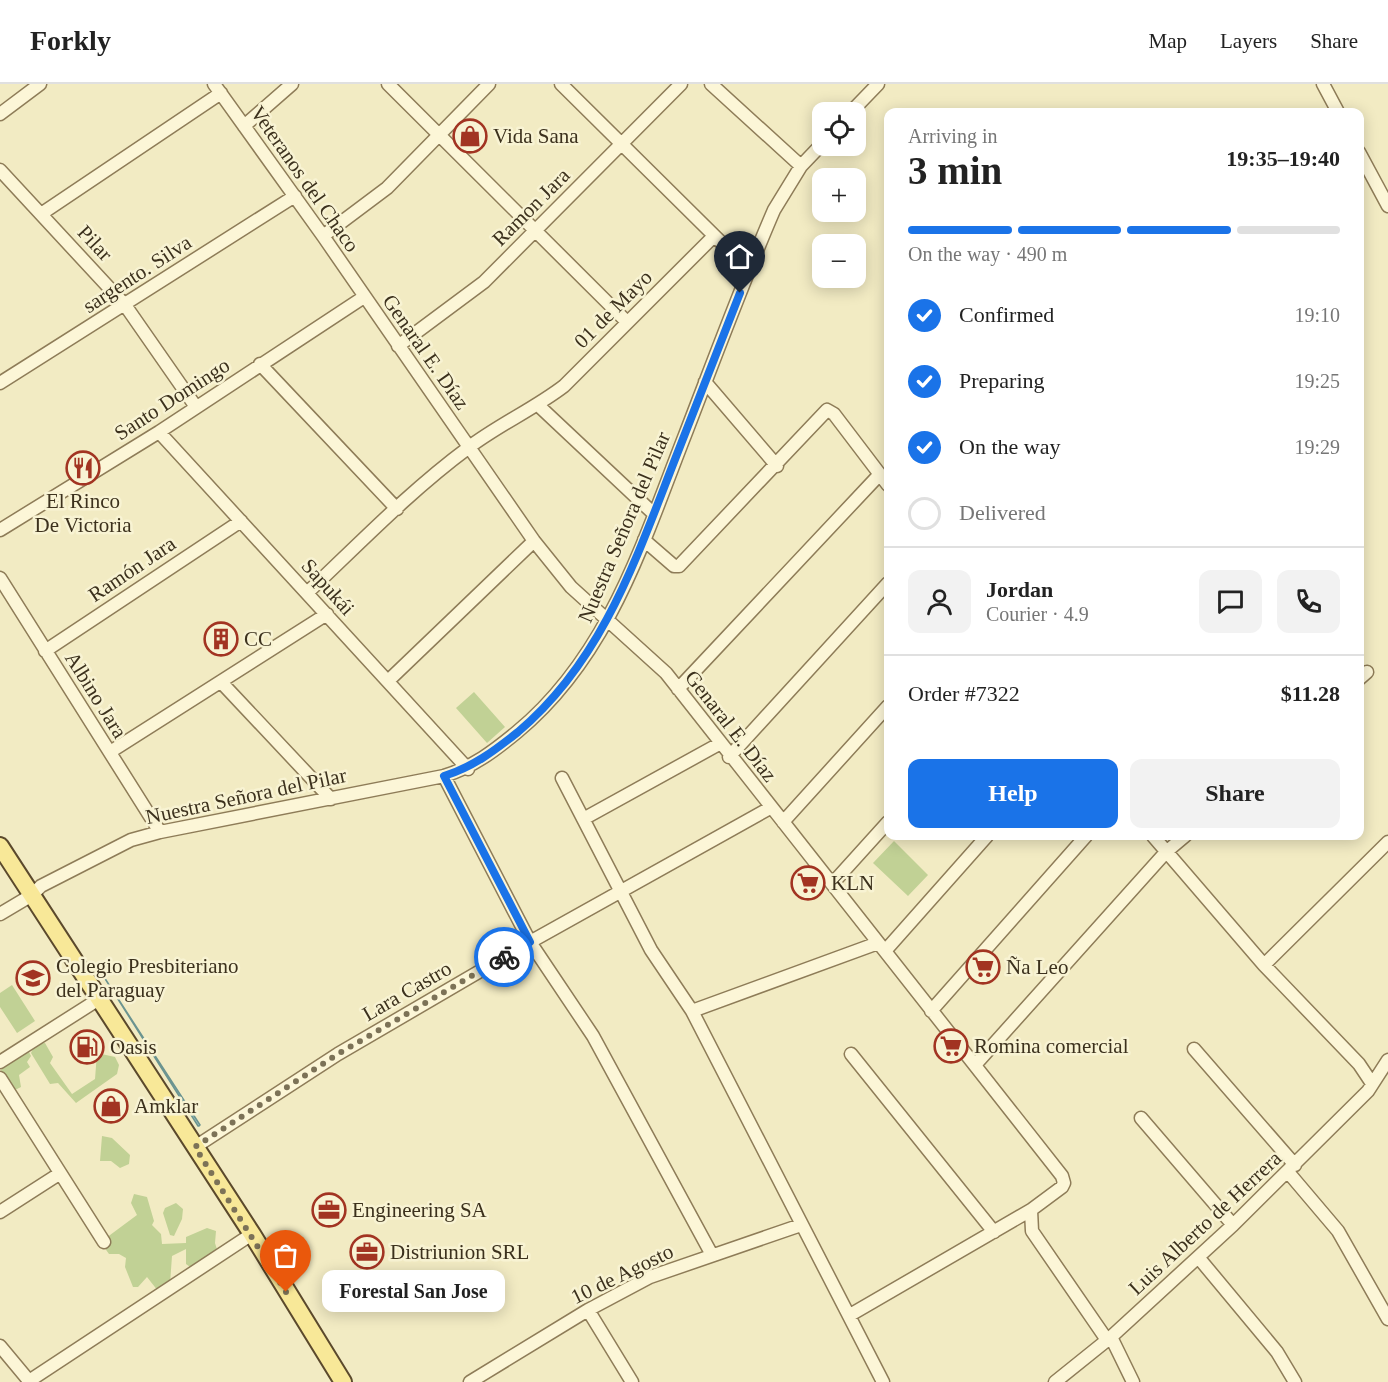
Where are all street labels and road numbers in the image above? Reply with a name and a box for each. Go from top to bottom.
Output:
street label: Veteranos del Chaco [246,101,364,257]
street label: Ramon Jara [487,163,575,251]
street label: Pilar [73,220,117,266]
street label: sargento. Silva [78,230,196,318]
street label: 01 de Mayo [569,265,657,353]
street label: Genaral E. Díaz [378,290,474,414]
street label: Santo Domingo [110,353,234,445]
street label: Nuestra Señora del Pilar [573,428,675,626]
street label: Ramón Jara [84,531,181,607]
street label: Sapukái [296,554,360,620]
street label: Albino Jara [60,647,132,743]
street label: Genaral E. Díaz [680,666,782,786]
street label: Nuestra Señora del Pilar [143,763,349,829]
street label: Lara Castro [358,956,456,1026]
street label: Luis Alberto de Herrera [1124,1146,1287,1300]
street label: 10 de Agosto [567,1239,677,1309]

